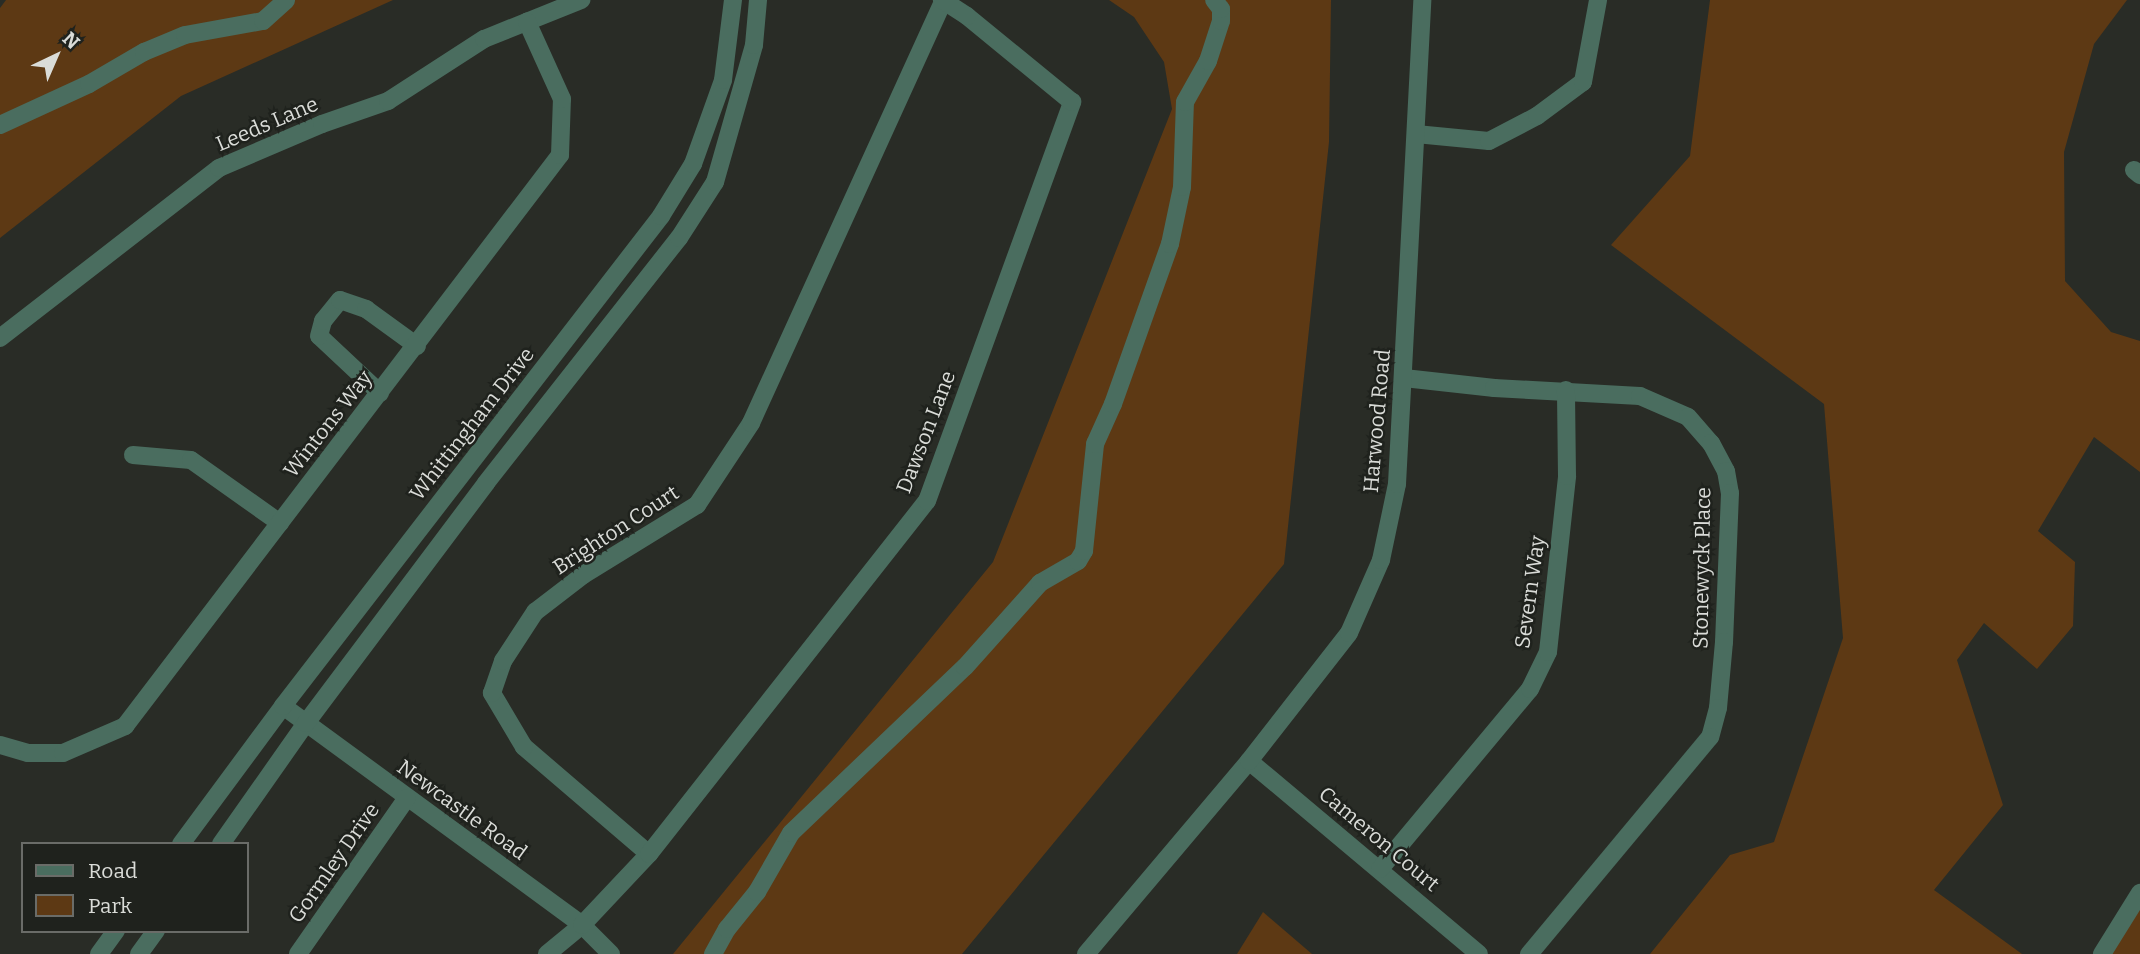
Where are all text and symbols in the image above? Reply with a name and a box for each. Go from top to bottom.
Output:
north arrow [21,21,91,91]
text: N [58,27,84,54]
street label: Leeds Lane [212,91,322,157]
street label: Whittingham Drive [404,342,540,506]
street label: Harwood Road [1358,348,1396,494]
street label: Wintons Way [278,366,378,482]
street label: Dawson Lane [891,367,961,497]
street label: Brighton Court [548,480,684,580]
street label: Stonewyck Place [1688,487,1716,649]
street label: Severn Way [1510,534,1550,650]
street label: Newcastle Road [392,754,532,866]
street label: Cameron Court [1314,781,1444,897]
street label: Gormley Drive [283,798,385,928]
legend [21,842,248,933]
text: Road [88,858,137,884]
text: Park [88,893,132,919]

